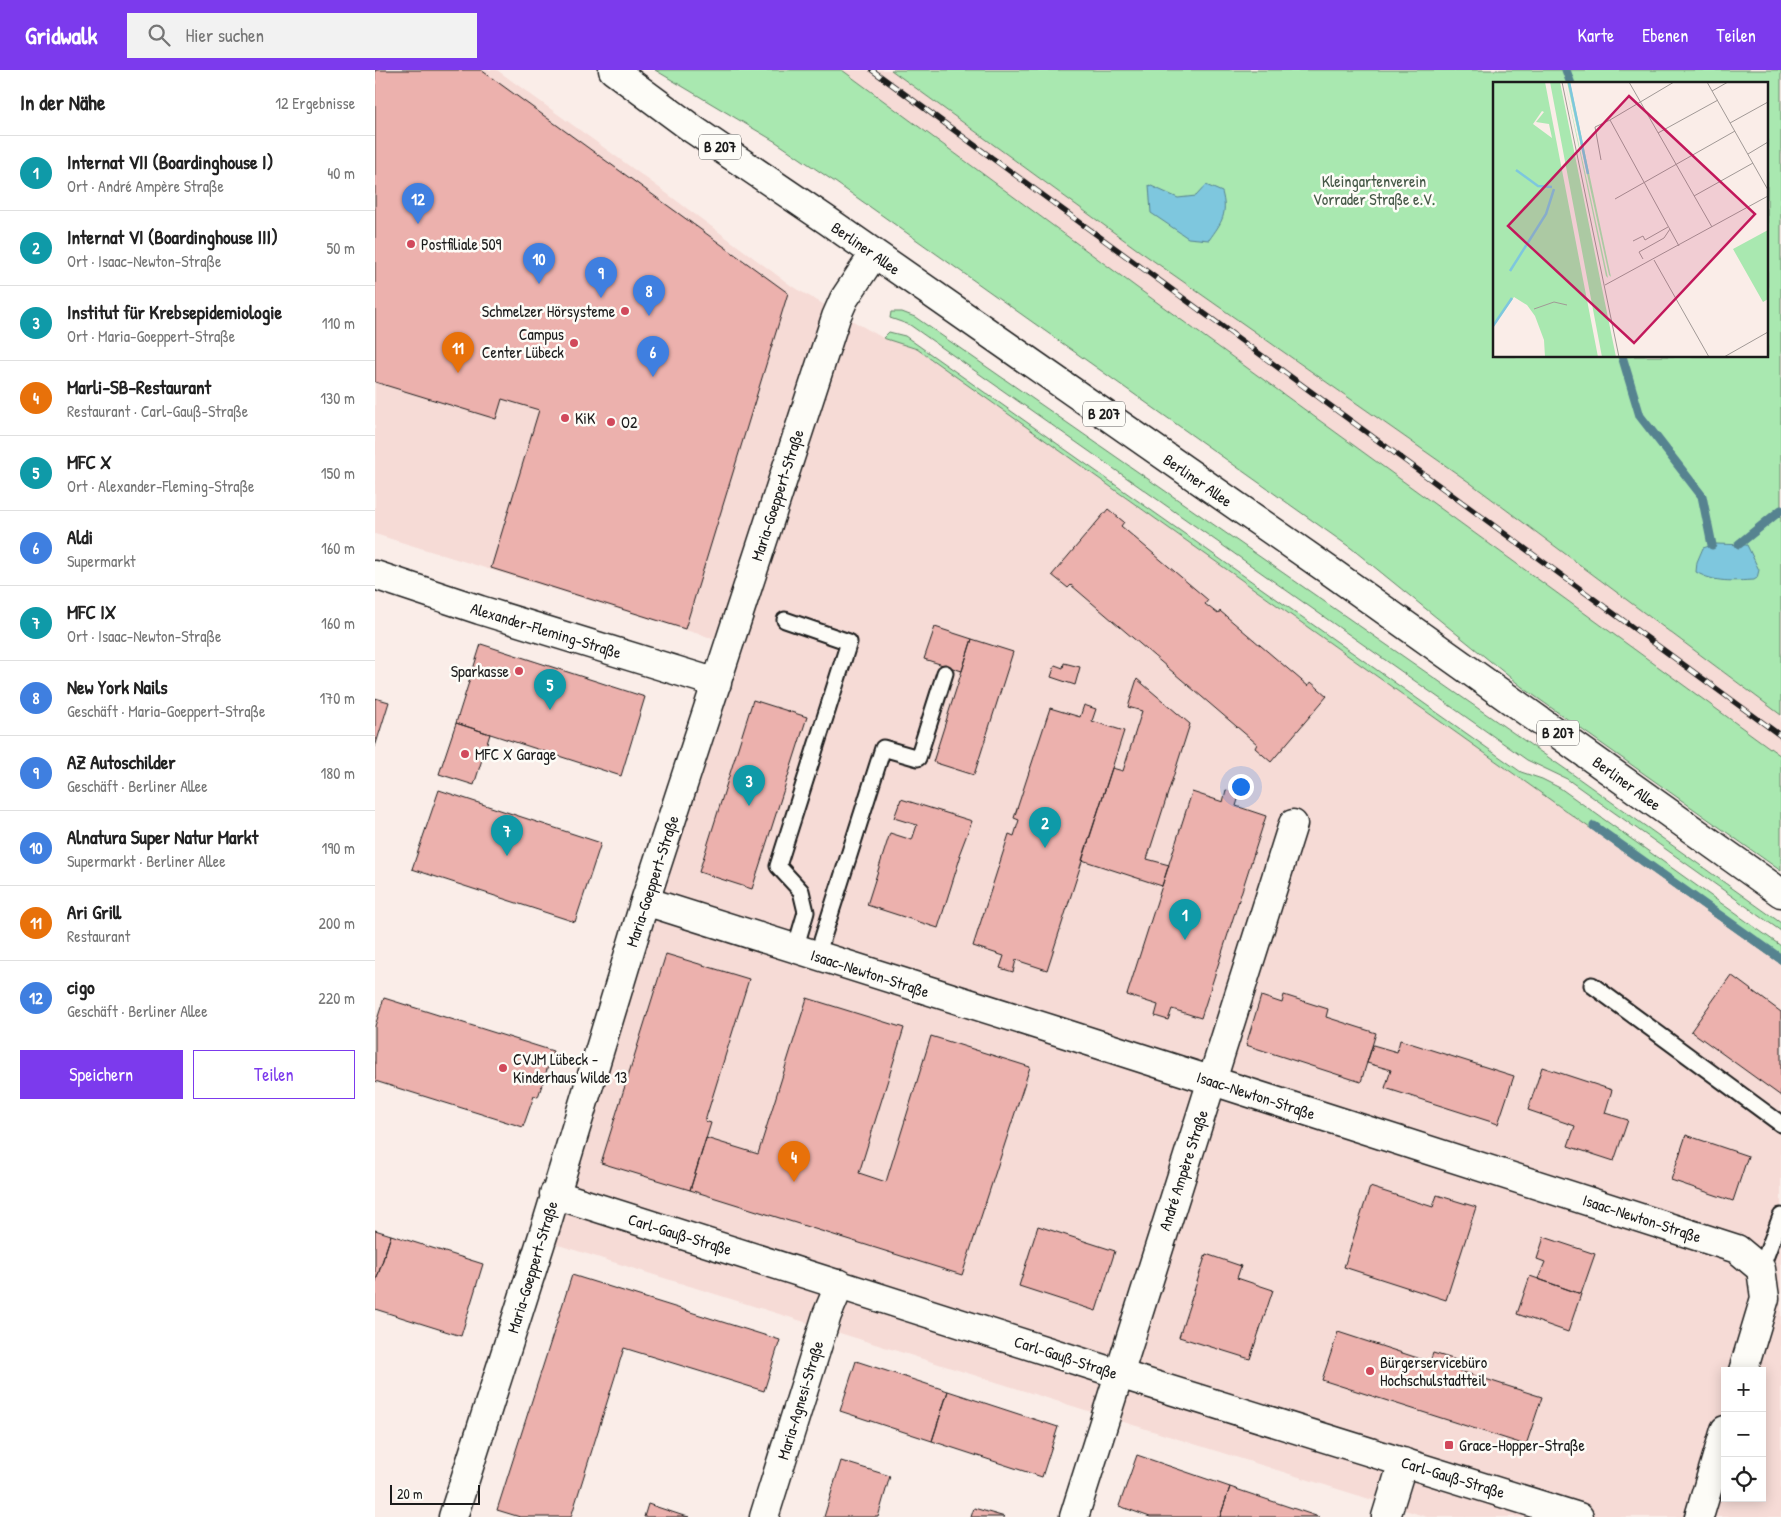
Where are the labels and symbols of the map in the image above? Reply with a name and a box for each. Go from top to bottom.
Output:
inset map [1493,82,1769,358]
road number: B 207 [699,134,741,160]
park label: Kleingartenverein Vorrader Straße e.V. [1313,170,1435,210]
pin: 12 [402,183,434,224]
street label: Berliner Allee [827,216,905,280]
place label: Postfiliale 509 [421,233,502,255]
marker: Postfiliale 509 [405,238,417,250]
pin: 10 [523,243,555,284]
pin: 9 [585,257,617,298]
pin: 8 [633,275,665,316]
place label: Schmelzer Hörsysteme [482,300,616,322]
marker: Schmelzer Hörsysteme [619,305,631,317]
place label: Campus Center Lübeck [482,323,564,363]
pin: 11 [442,332,474,373]
pin: 6 [637,336,669,377]
marker: Campus Center Lübeck [568,337,580,349]
road number: B 207 [1083,402,1125,426]
place label: KiK [575,407,596,429]
place label: O2 [621,411,638,433]
marker: KiK [559,412,571,424]
marker: O2 [605,416,617,428]
street label: Maria-Goeppert-Straße [745,426,809,564]
street label: Berliner Allee [1159,448,1237,512]
street label: Alexander-Fleming-Straße [468,597,625,664]
place label: Sparkasse [451,660,510,682]
marker: Sparkasse [513,665,525,677]
pin: 5 [534,669,566,710]
road number: B 207 [1537,720,1579,746]
place label: MFC X Garage [475,743,557,765]
marker: MFC X Garage [459,748,471,760]
street label: Berliner Allee [1588,751,1666,816]
pin: 3 [733,765,765,806]
your location [1228,774,1254,800]
pin: 2 [1029,807,1061,848]
street label: Maria-Goeppert-Straße [620,812,684,950]
pin: 7 [491,815,523,856]
pin: 1 [1169,899,1201,940]
street label: Isaac-Newton-Straße [808,944,933,1003]
place label: CVJM Lübeck - Kinderhaus Wilde 13 [513,1048,627,1088]
marker: CVJM Lübeck - Kinderhaus Wilde 13 [497,1062,509,1074]
street label: Isaac-Newton-Straße [1194,1066,1319,1125]
street label: André Ampère Straße [1153,1106,1213,1233]
pin: 4 [778,1141,810,1182]
street label: Isaac-Newton-Straße [1580,1189,1705,1248]
street label: Maria-Goeppert-Straße [501,1198,563,1336]
street label: Carl-Gauß-Straße [625,1208,735,1260]
street label: Carl-Gauß-Straße [1012,1330,1121,1384]
street label: Maria-Agnesi-Straße [771,1337,829,1462]
place label: Bürgerservicebüro Hochschulstadtteil [1380,1351,1488,1391]
marker: Bürgerservicebüro Hochschulstadtteil [1364,1365,1376,1377]
place label: Grace-Hopper-Straße [1459,1434,1586,1456]
marker: Grace-Hopper-Straße [1443,1439,1455,1451]
street label: Carl-Gauß-Straße [1398,1451,1508,1503]
scale bar [390,1482,480,1505]

